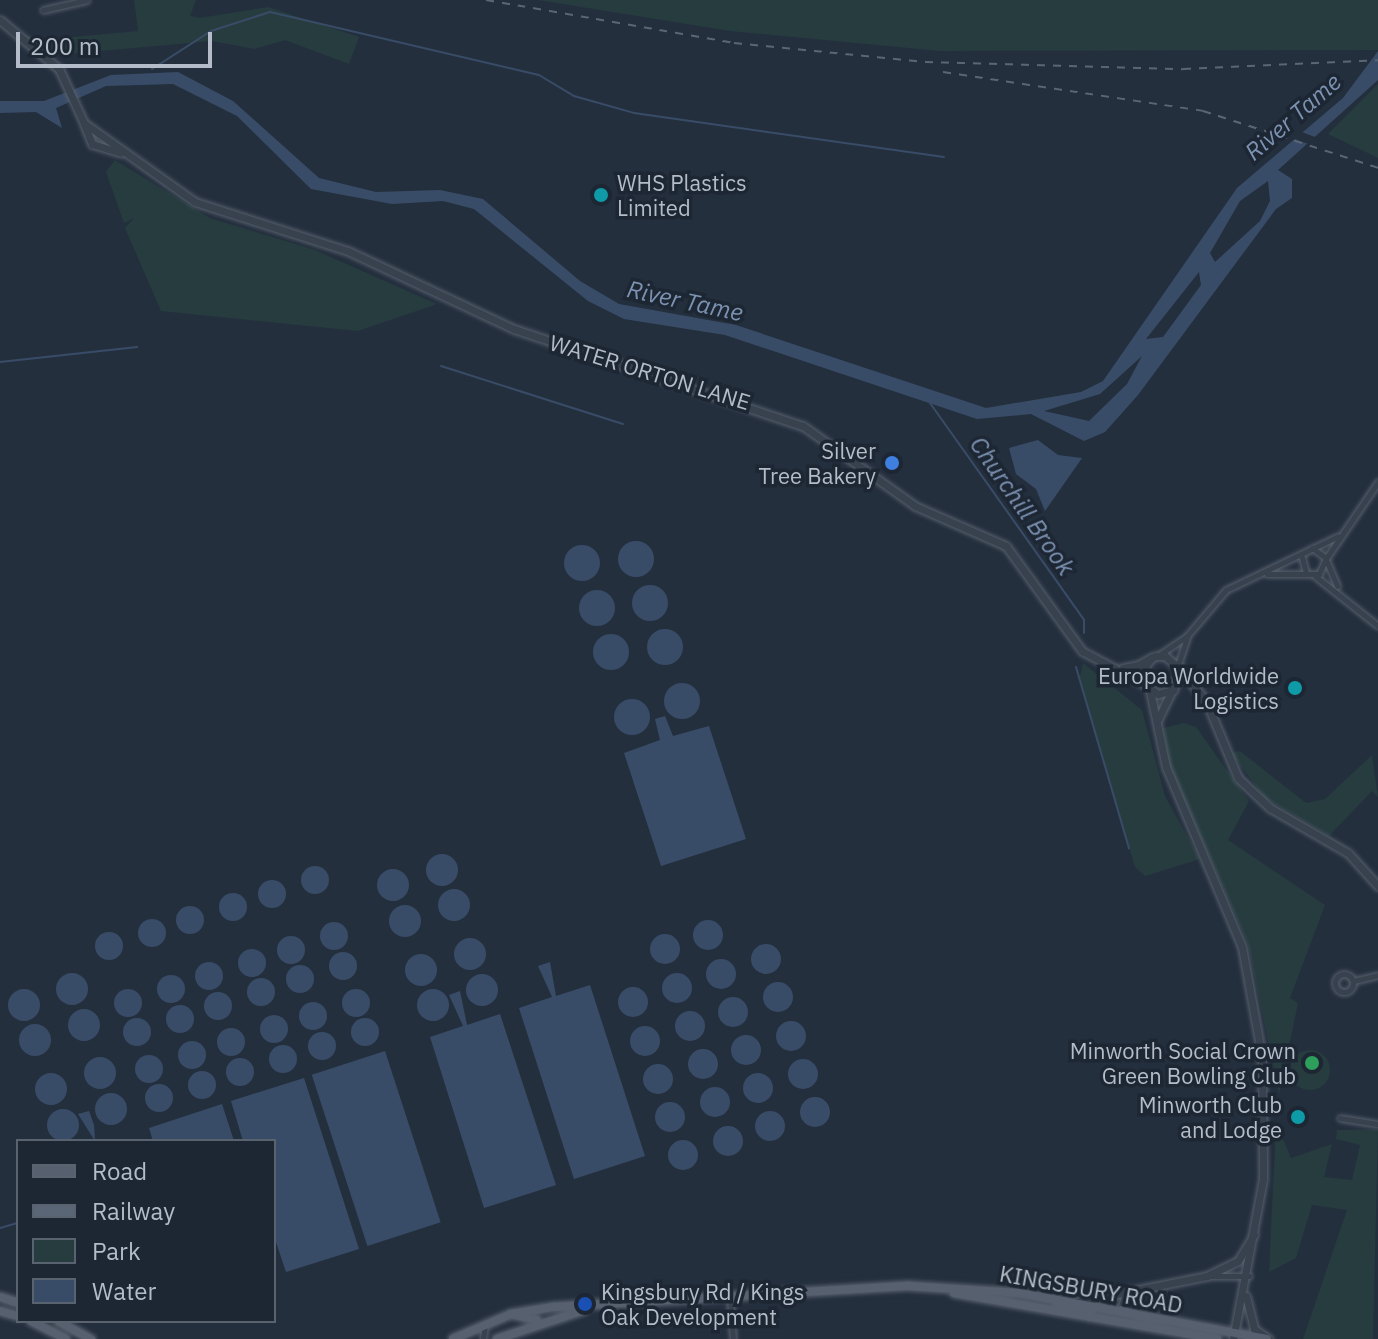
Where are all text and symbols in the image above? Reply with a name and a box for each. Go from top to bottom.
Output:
scale bar [20,16,216,66]
text: 200 m [30,30,100,62]
water label: River Tame [1239,67,1347,167]
place label: WHS Plastics Limited [617,169,747,220]
marker: WHS Plastics Limited [592,186,610,204]
water label: River Tame [624,275,746,327]
street label: WATER ORTON LANE [547,329,753,415]
water label: Churchill Brook [964,431,1080,581]
place label: Silver Tree Bakery [758,437,876,488]
marker: Silver Tree Bakery [883,454,901,472]
place label: Europa Worldwide Logistics [1098,662,1279,714]
marker: Europa Worldwide Logistics [1286,679,1304,697]
place label: Minworth Social Crown Green Bowling Club [1070,1037,1296,1088]
marker: Minworth Social Crown Green Bowling Club [1303,1054,1321,1072]
place label: Minworth Club and Lodge [1139,1091,1282,1142]
marker: Minworth Club and Lodge [1289,1108,1307,1126]
legend [16,1139,276,1323]
text: Road [92,1155,147,1187]
text: Railway [92,1195,175,1227]
text: Park [92,1235,141,1267]
street label: KINGSBURY ROAD [998,1260,1184,1318]
text: Water [92,1275,156,1307]
place label: Kingsbury Rd / Kings Oak Development [601,1278,805,1330]
marker: Kingsbury Rd / Kings Oak Development [576,1295,594,1313]

